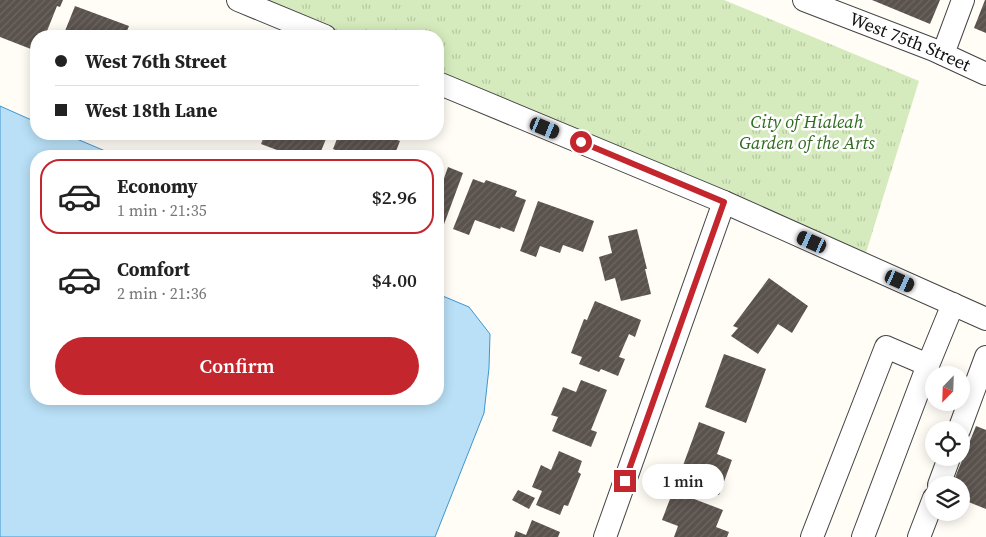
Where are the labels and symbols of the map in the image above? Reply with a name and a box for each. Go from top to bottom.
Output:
street label: West 75th Street [846,6,975,77]
park label: City of Hialeah Garden of the Arts [739,109,875,155]
car [528,115,561,141]
route start [570,131,592,153]
car [795,229,828,255]
car [883,268,916,294]
north arrow [925,366,970,411]
callout: 1 min [642,464,725,498]
route end [614,470,636,492]

